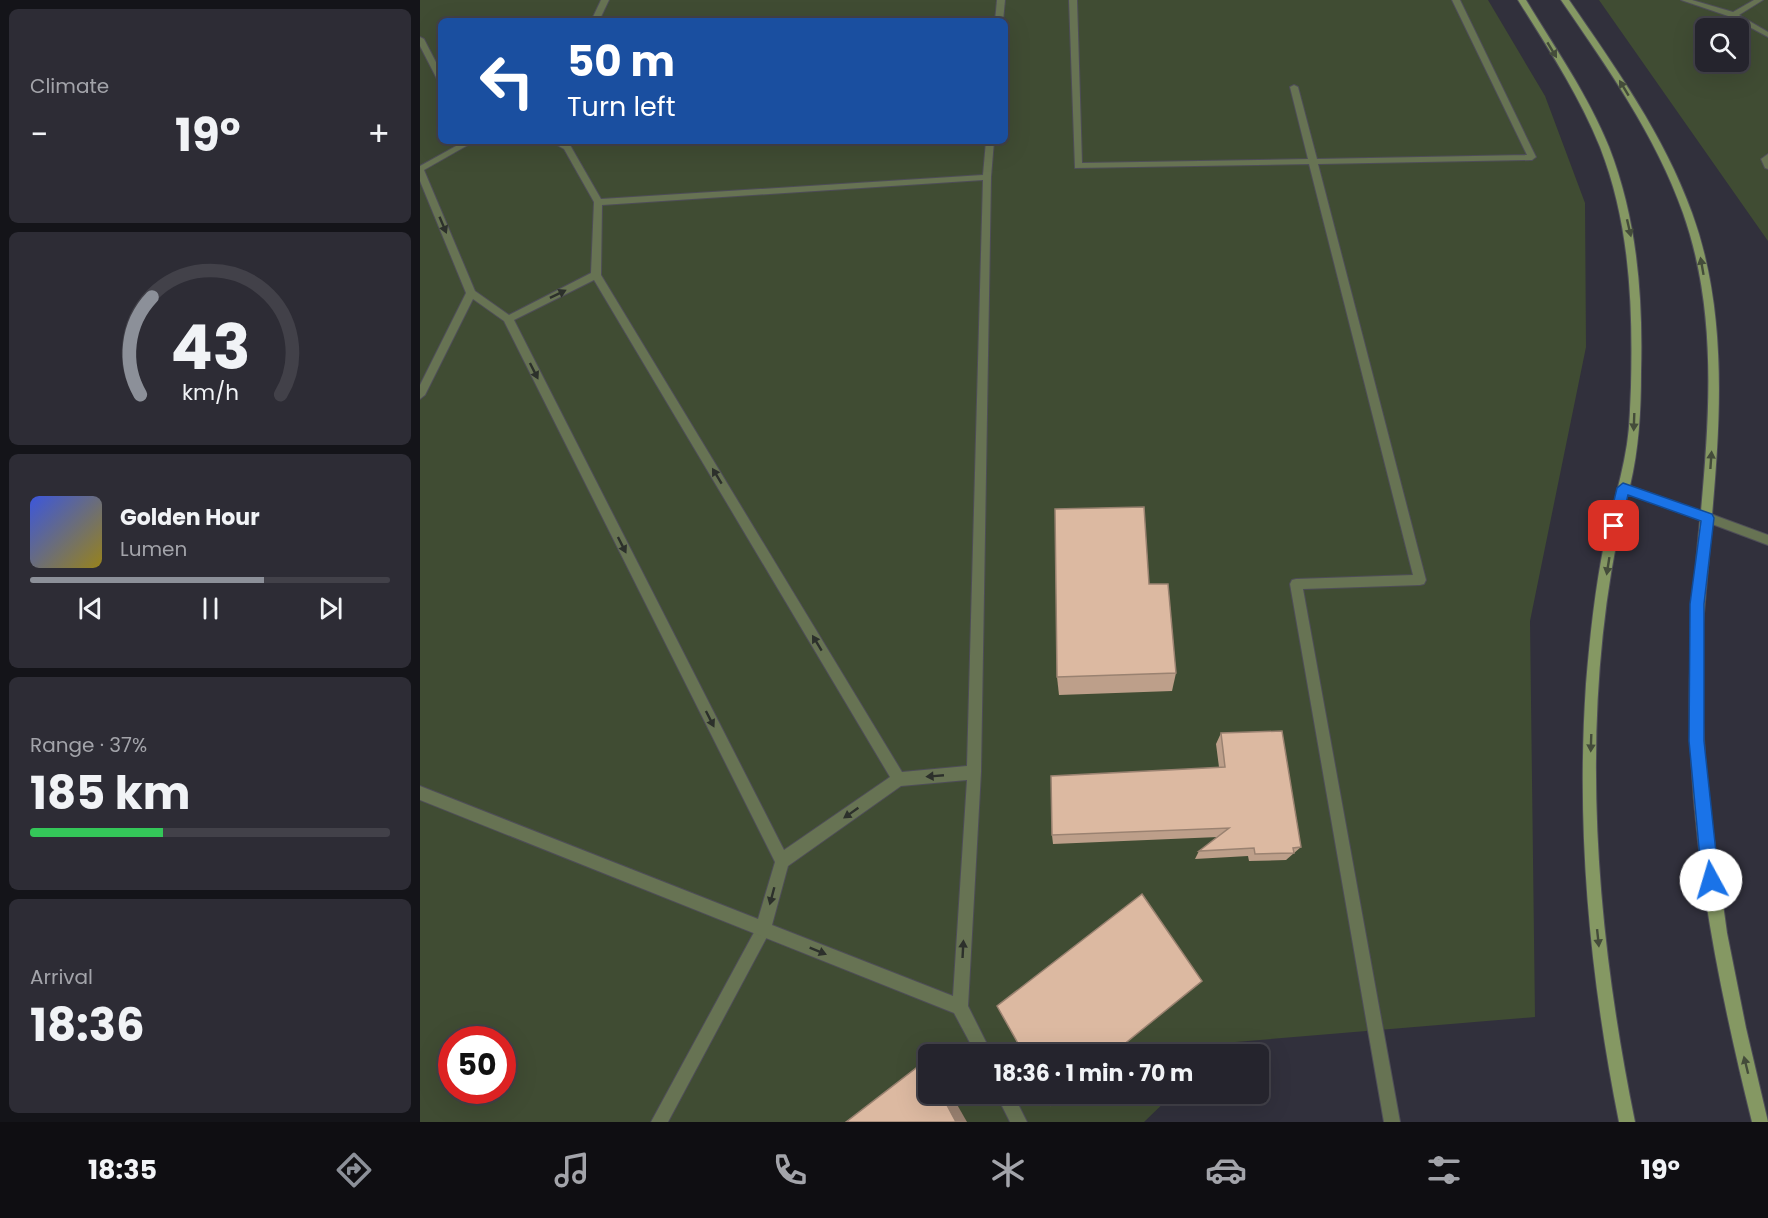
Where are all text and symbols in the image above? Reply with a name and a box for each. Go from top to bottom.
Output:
map controls [1695,18,1749,72]
button: search [1695,18,1749,72]
text: 50 m [567,32,675,91]
icon: left [468,42,546,120]
one-way arrow [1547,42,1557,59]
text: Climate [30,72,109,100]
one-way arrow [1619,80,1630,96]
text: Turn left [567,88,676,125]
text: 19° [175,104,241,167]
text: − [30,111,48,158]
text: + [367,111,390,158]
one-way arrow [438,216,448,234]
one-way arrow [1624,219,1634,237]
one-way arrow [1697,256,1706,275]
one-way arrow [549,290,566,299]
text: 43 [170,304,250,392]
one-way arrow [529,363,539,380]
text: km/h [181,378,239,409]
one-way arrow [1630,413,1639,432]
one-way arrow [1707,450,1716,469]
one-way arrow [712,467,722,484]
pin [1588,500,1639,551]
text: Golden Hour [120,502,260,533]
icon: arrive [1597,509,1630,542]
text: Lumen [120,535,187,563]
one-way arrow [617,537,627,554]
one-way arrow [1603,557,1612,576]
icon: previous [74,592,107,625]
icon: pause [194,592,227,625]
icon: next [314,592,347,625]
one-way arrow [812,635,823,651]
one-way arrow [705,711,715,728]
text: Range · 37% [30,731,147,759]
one-way arrow [1586,734,1596,753]
text: 185 km [30,762,190,825]
one-way arrow [926,771,945,781]
one-way arrow [843,807,859,818]
position arrow [1679,848,1743,912]
one-way arrow [767,887,777,905]
one-way arrow [1593,928,1603,947]
one-way arrow [959,939,968,958]
one-way arrow [809,946,827,956]
text: Arrival [30,963,93,991]
text: 18:36 [30,994,145,1057]
speed limit sign: 50 [438,1026,516,1104]
one-way arrow [1740,1056,1750,1074]
text: 18:36 · 1 min · 70 m [994,1058,1193,1089]
icon: directions [333,1149,375,1191]
icon: music [551,1149,593,1191]
icon: phone [769,1149,811,1191]
icon: climate [987,1149,1029,1191]
icon: car [1205,1149,1247,1191]
icon: filters [1423,1149,1465,1191]
text: 18:35 [88,1151,157,1188]
text: 19° [1641,1151,1680,1188]

